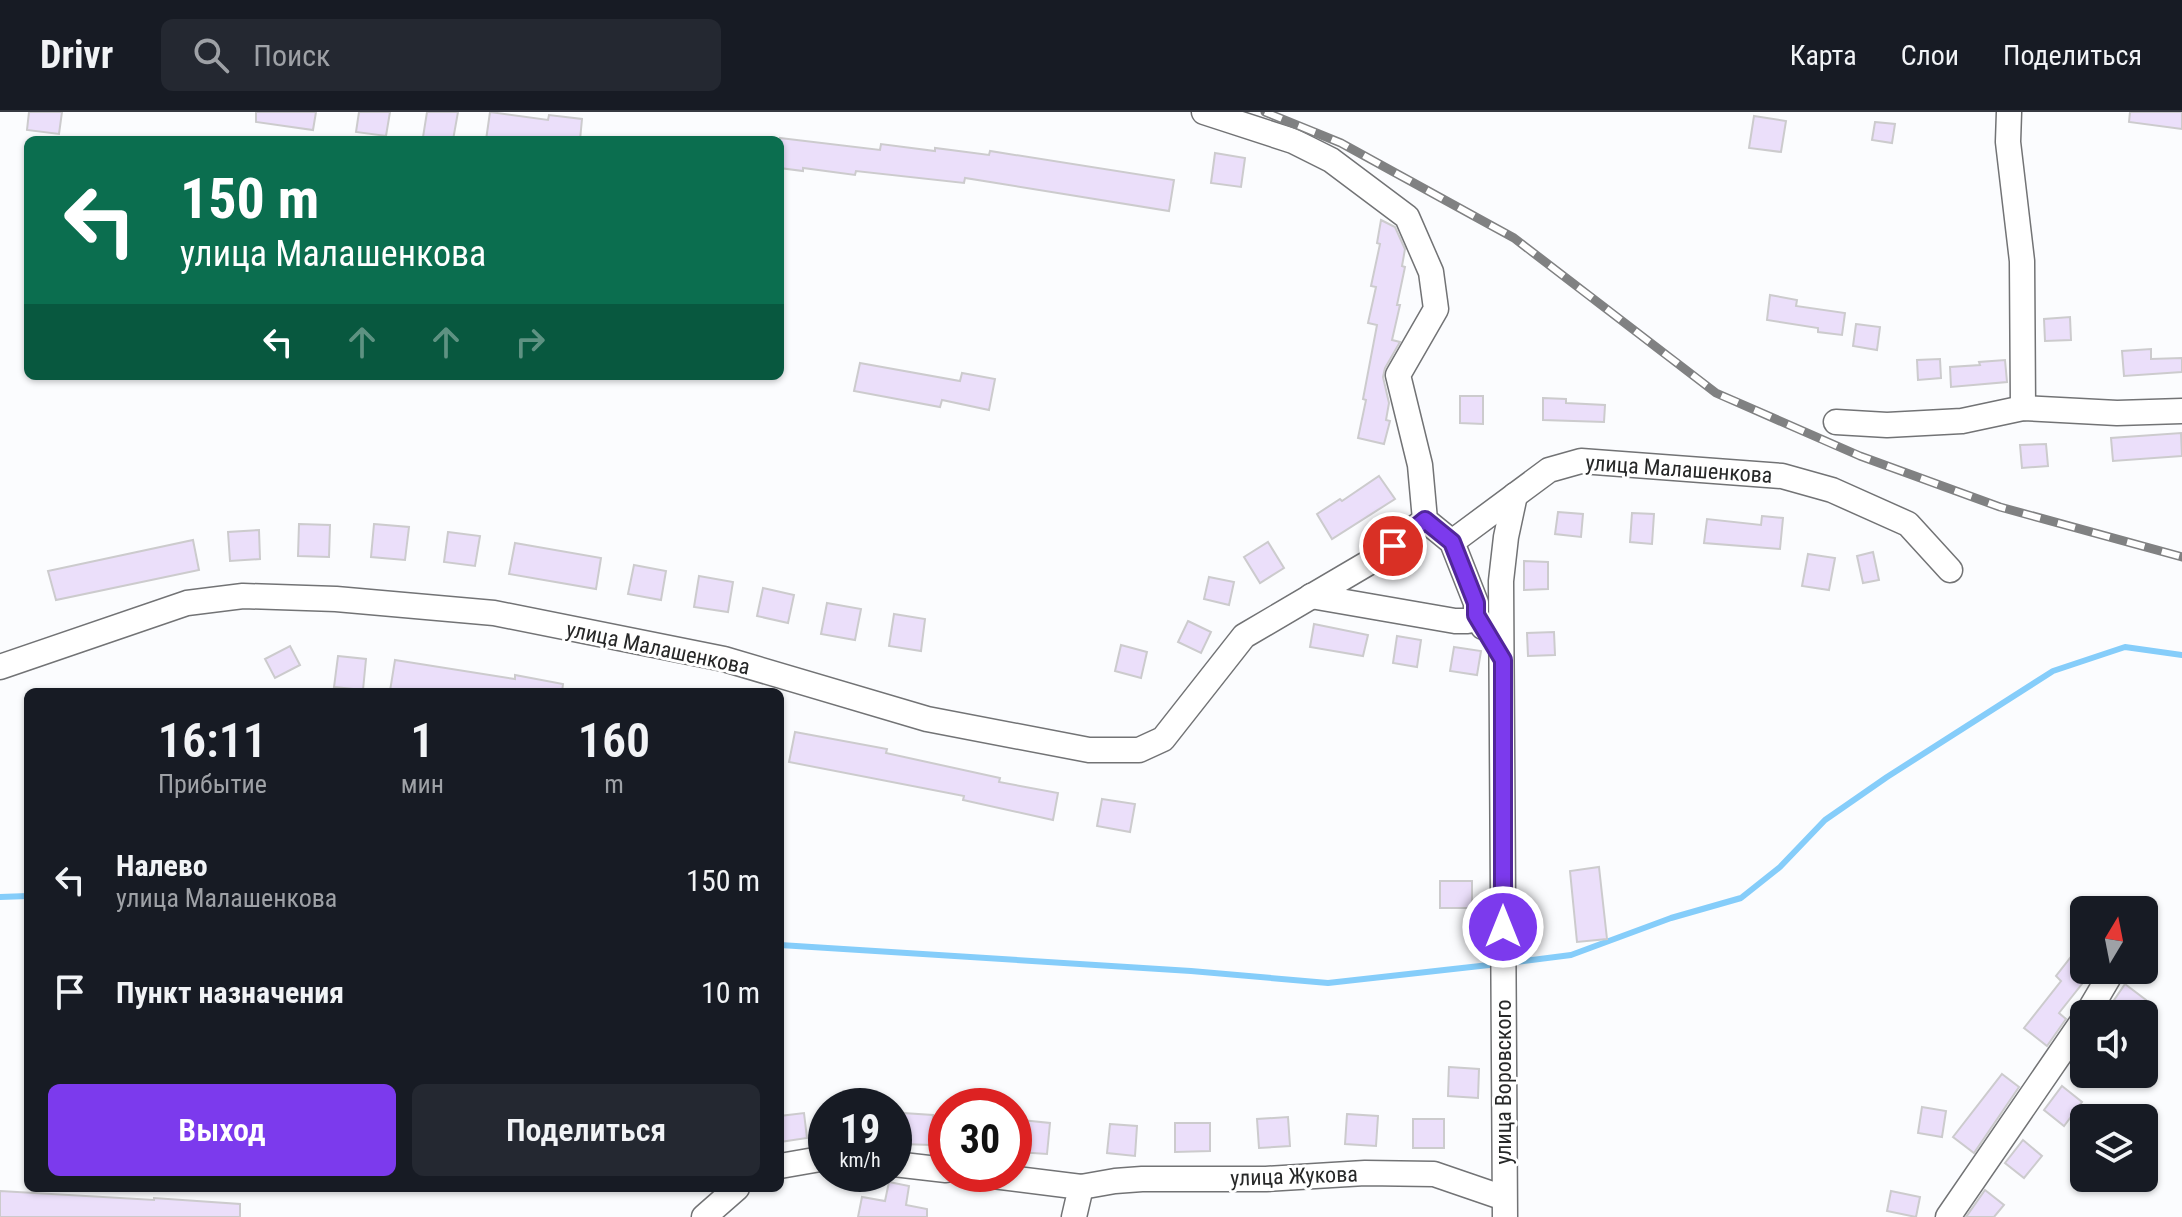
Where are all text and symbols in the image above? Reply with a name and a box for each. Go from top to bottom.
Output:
search box [161,19,721,91]
text: Drivr [40,33,113,77]
icon: search [189,33,233,77]
text: Поиск [253,38,331,73]
text: Карта [1790,39,1857,72]
text: Слои [1901,39,1959,72]
text: Поделиться [2003,39,2142,72]
text: 150 m [180,166,319,232]
icon: left [48,168,152,272]
text: улица Малашенкова [180,233,486,275]
icon: left [256,320,300,364]
icon: ahead [340,320,384,364]
icon: ahead [424,320,468,364]
icon: right [508,320,552,364]
street label: улица Малашенкова [1585,450,1773,488]
pin [1359,512,1427,580]
icon: arrive [1371,524,1415,568]
street label: улица Малашенкова [564,616,752,680]
text: 16:11 [158,712,267,769]
text: 1 [410,712,434,769]
text: 160 [578,712,650,769]
text: Прибытие [158,769,267,799]
text: мин [401,769,444,799]
text: m [604,769,624,799]
text: Налево [116,848,208,883]
icon: left [48,858,92,902]
text: 150 m [686,863,760,898]
text: улица Малашенкова [116,883,337,913]
position arrow [1461,885,1545,969]
north arrow [2070,896,2158,984]
map controls [2070,896,2158,1192]
icon: arrive [48,970,92,1014]
text: Пункт назначения [116,975,344,1010]
text: 10 m [701,975,760,1010]
street label: улица Воровского [1491,1000,1516,1164]
button: sound [2070,1000,2158,1088]
button: Выход [48,1084,396,1176]
button: Поделиться [412,1084,760,1176]
speed limit sign: 30 [928,1088,1032,1192]
button: layers [2070,1104,2158,1192]
text: 19 [840,1106,880,1153]
text: km/h [839,1148,881,1172]
street label: улица Жукова [1230,1161,1358,1191]

